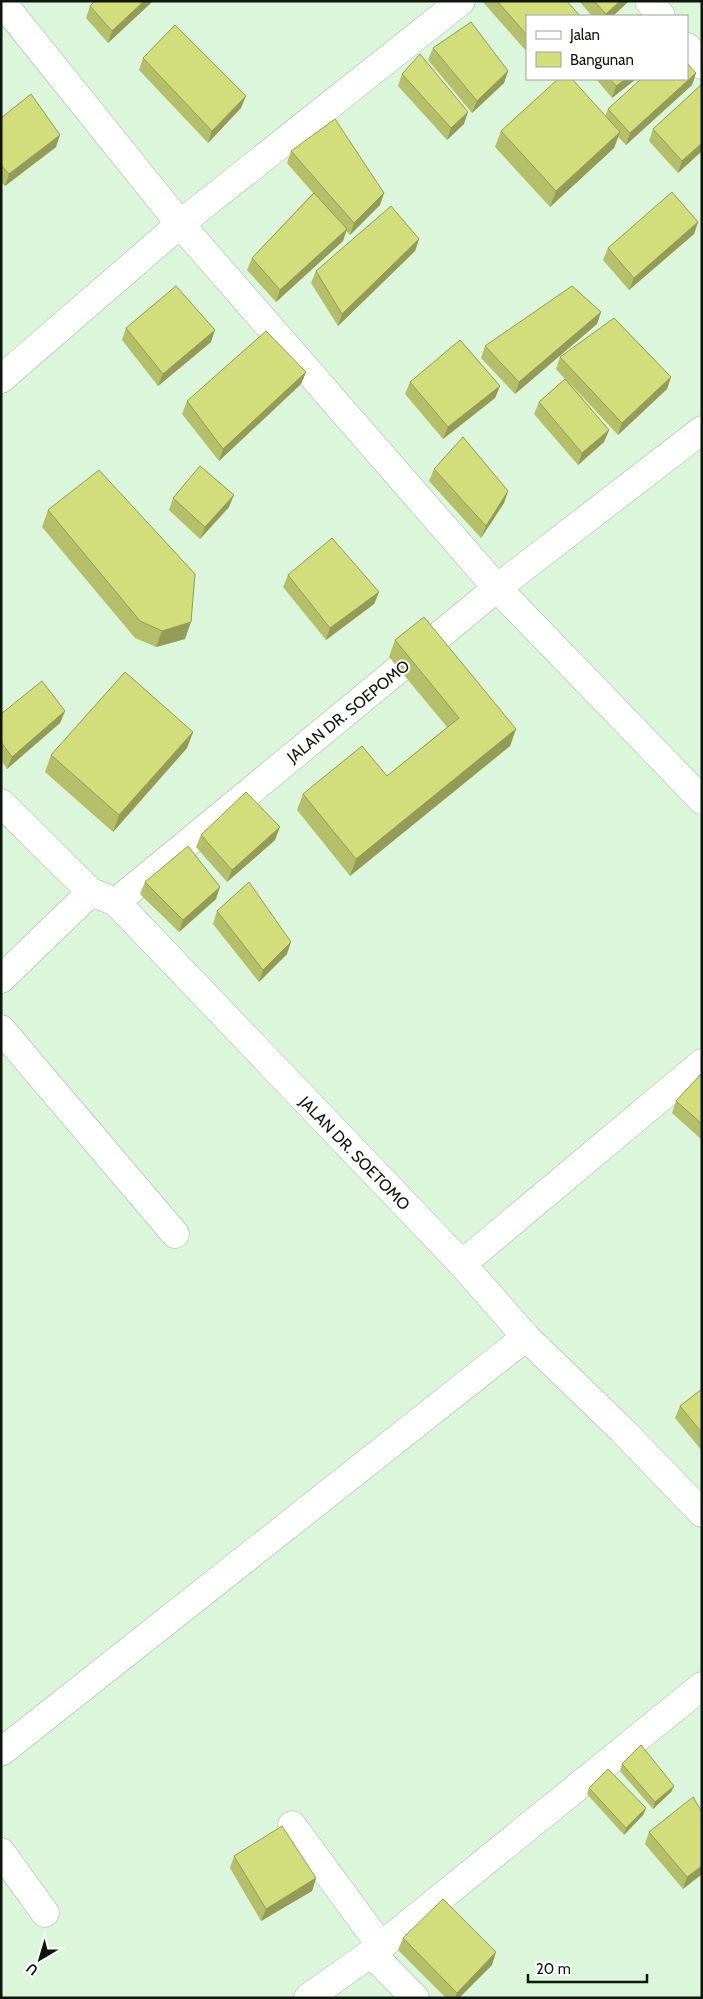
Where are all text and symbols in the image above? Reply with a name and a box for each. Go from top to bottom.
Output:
legend [526,15,688,80]
text: Jalan [569,26,600,44]
text: Bangunan [570,51,634,69]
street label: JALAN DR. SOEPOMO [282,656,413,767]
street label: JALAN DR. SOETOMO [295,1092,414,1214]
north arrow [15,1934,65,1984]
scale bar [528,1952,647,1984]
text: U [22,1959,42,1979]
text: 20 m [536,1960,571,1978]

